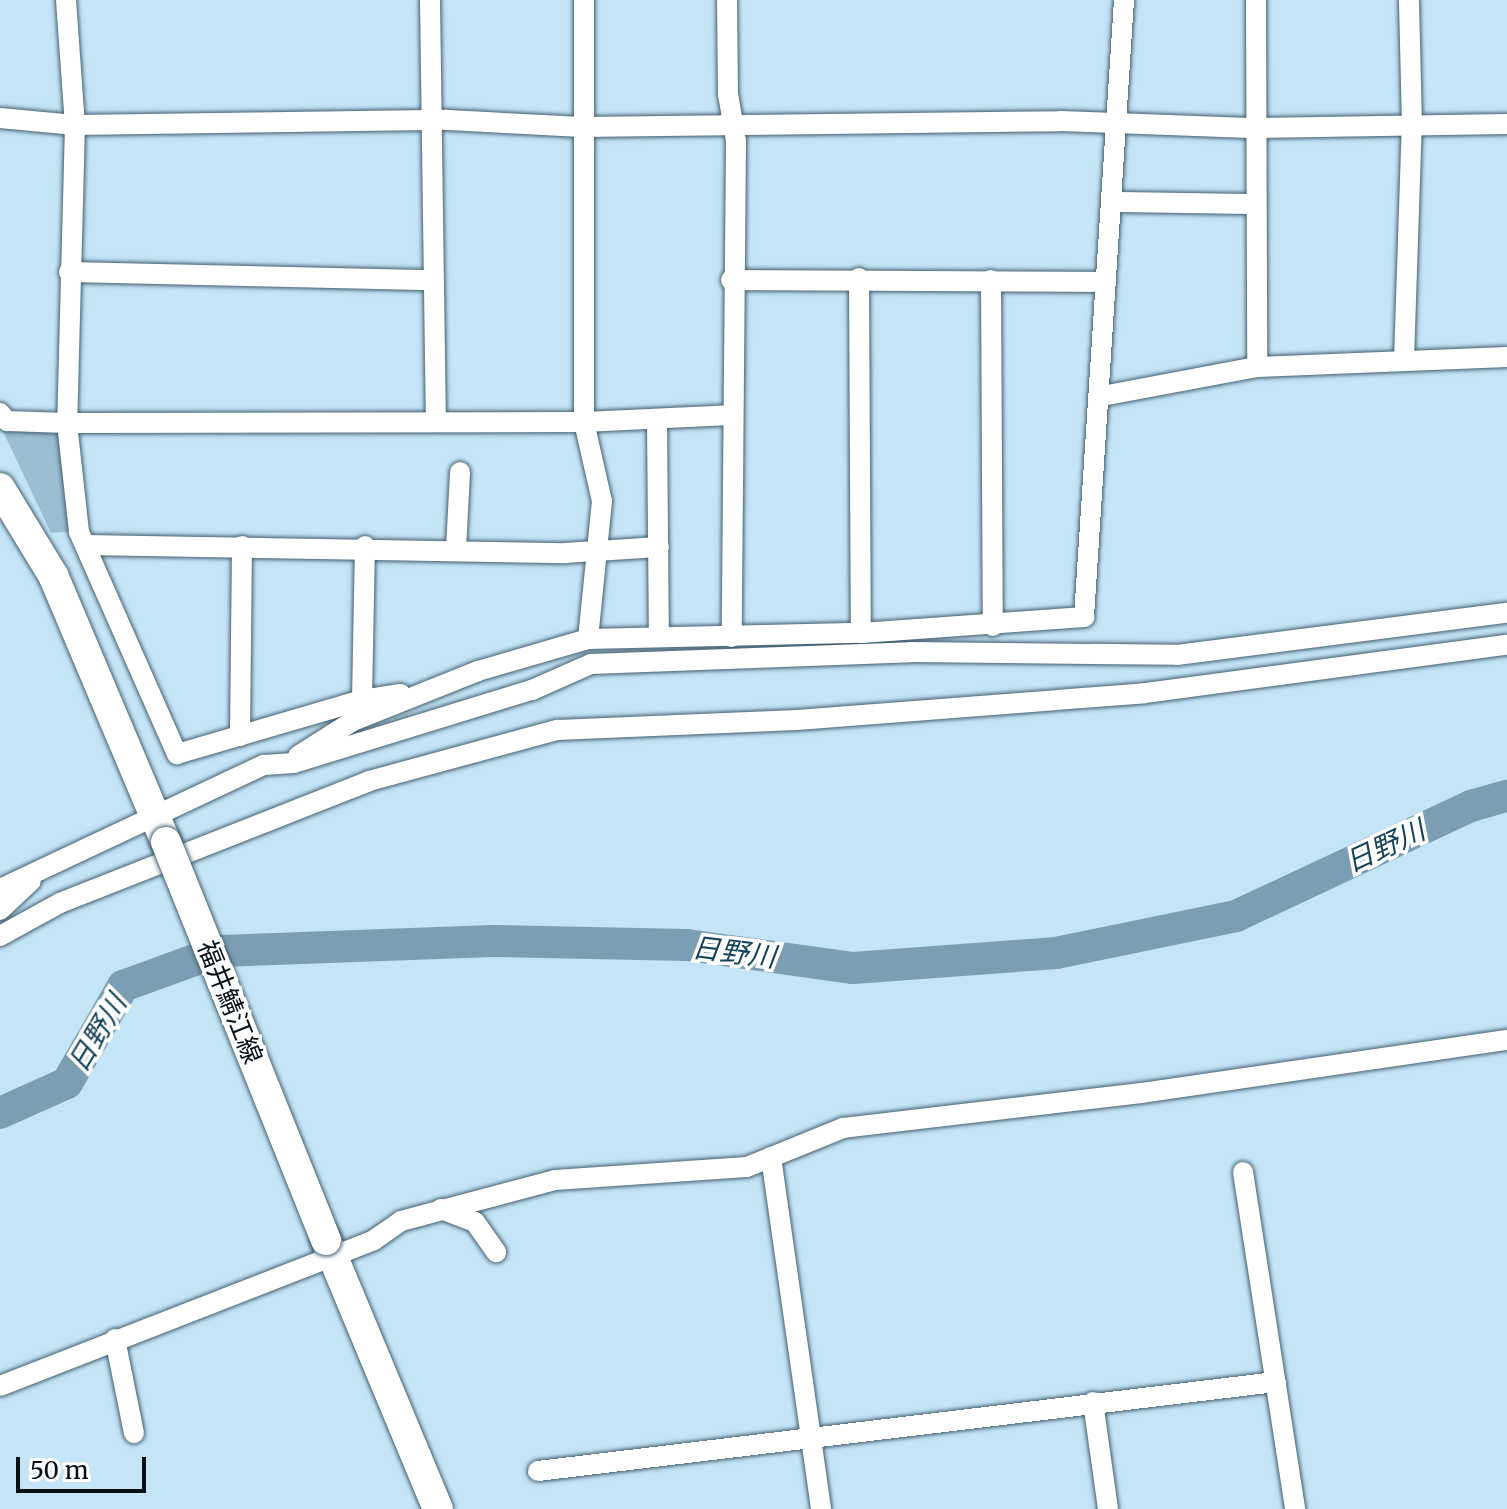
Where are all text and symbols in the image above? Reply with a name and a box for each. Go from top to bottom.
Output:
water label: 日野川 [1340,813,1430,879]
water label: 日野川 [690,930,778,974]
street label: 福井鯖江線 [191,936,269,1068]
water label: 日野川 [61,988,133,1078]
scale bar [20,1441,150,1491]
text: 50 m [30,1455,89,1486]

